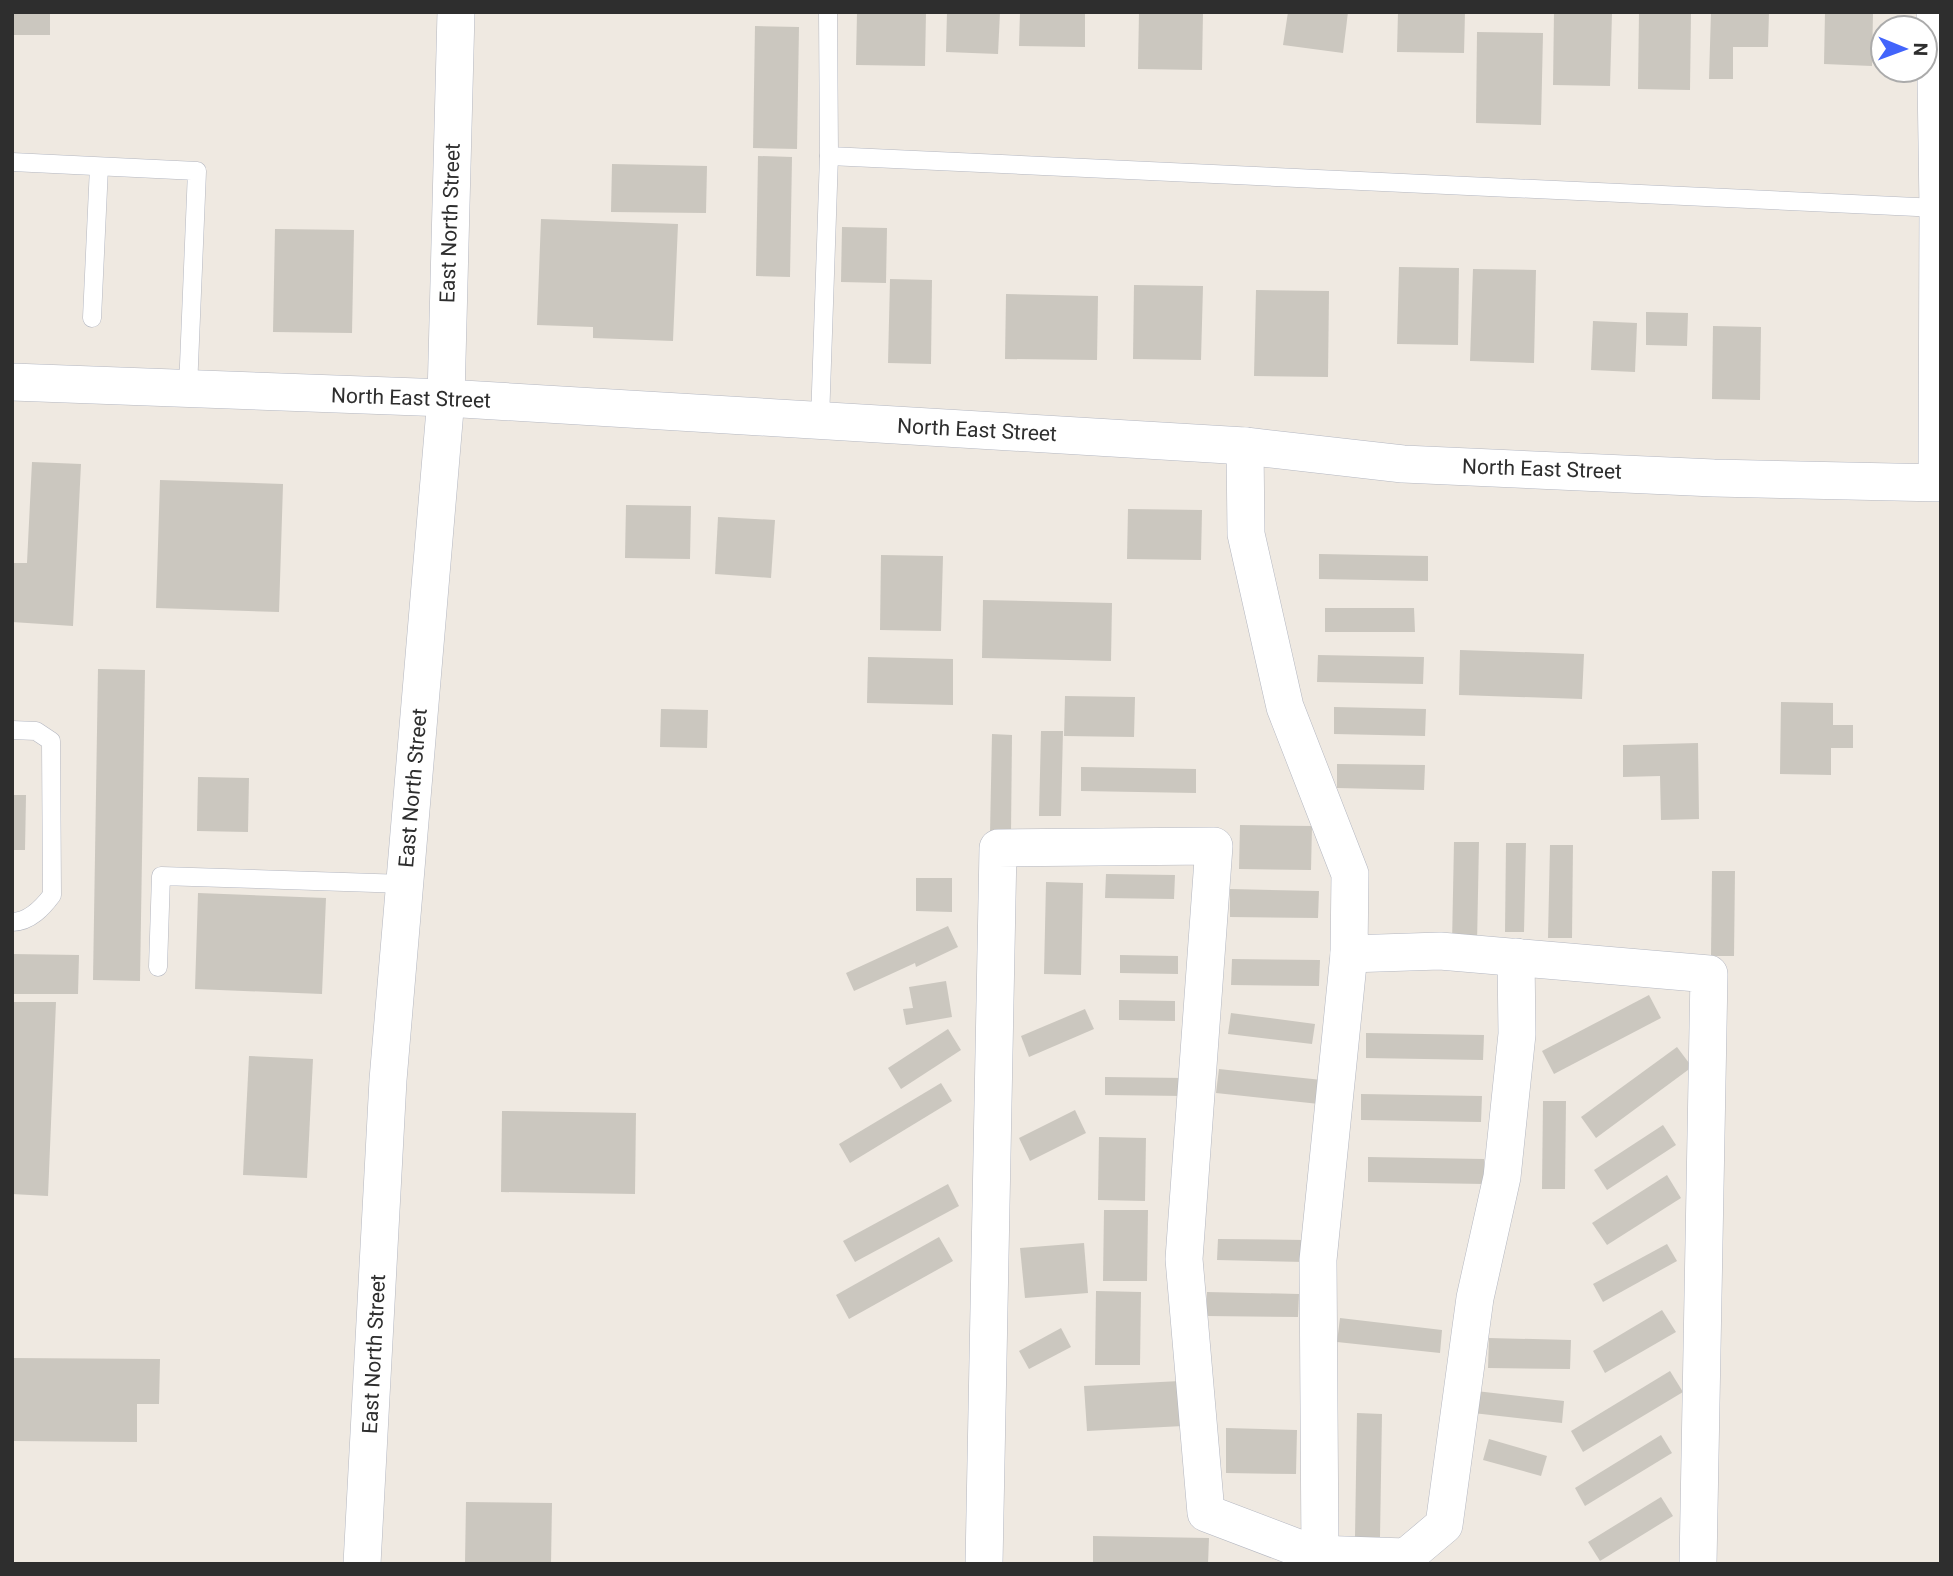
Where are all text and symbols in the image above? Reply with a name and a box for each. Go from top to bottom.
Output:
north arrow [1869,14,1939,84]
text: N [1909,42,1932,56]
street label: East North Street [435,143,465,303]
street label: North East Street [331,383,491,413]
street label: North East Street [897,414,1058,446]
street label: North East Street [1462,454,1622,484]
street label: East North Street [394,707,432,869]
street label: East North Street [358,1273,390,1434]

